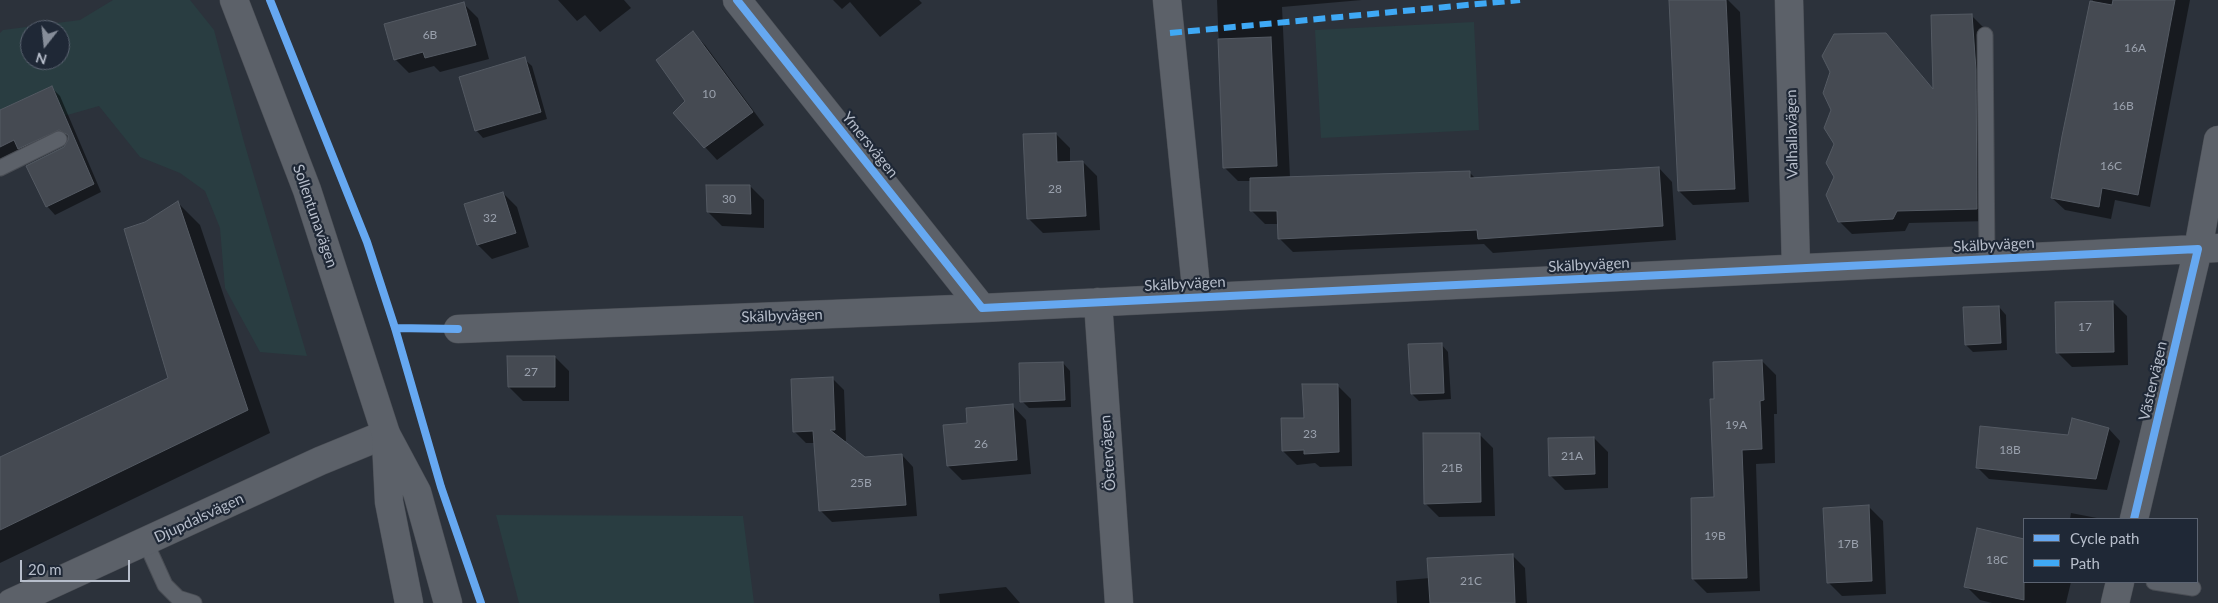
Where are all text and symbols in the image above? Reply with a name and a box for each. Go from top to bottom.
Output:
north arrow [20,20,70,70]
house number: 6B [423,28,437,42]
house number: 16A [2124,41,2146,55]
text: N [33,49,49,69]
house number: 10 [702,87,716,101]
street label: Valhallavägen [1782,89,1802,179]
house number: 16B [2112,99,2134,113]
street label: Ymersvägen [838,109,902,181]
house number: 16C [2100,159,2122,173]
street label: Sollentunavägen [289,162,341,270]
house number: 28 [1048,182,1062,196]
house number: 30 [722,192,736,206]
house number: 32 [483,211,497,225]
street label: Skälbyvägen [1953,234,2035,256]
street label: Skälbyvägen [1548,254,1630,276]
street label: Skälbyvägen [1144,273,1226,295]
street label: Skälbyvägen [741,306,823,326]
house number: 17 [2078,320,2092,334]
street label: Västervägen [2135,340,2171,422]
house number: 27 [524,365,538,379]
street label: Östervägen [1096,414,1120,492]
house number: 19A [1725,418,1747,432]
house number: 23 [1303,427,1317,441]
house number: 26 [974,437,988,451]
house number: 18B [1999,443,2021,457]
house number: 21A [1561,449,1583,463]
house number: 21B [1441,461,1463,475]
house number: 25B [850,476,872,490]
street label: Djupdalsvägen [152,489,246,547]
legend [2023,518,2198,583]
house number: 19B [1704,529,1726,543]
text: Cycle path [2070,529,2139,547]
house number: 17B [1837,537,1859,551]
scale bar [22,550,132,582]
house number: 18C [1986,553,2008,567]
text: Path [2070,554,2100,572]
text: 20 m [28,560,62,578]
house number: 21C [1460,574,1482,588]

